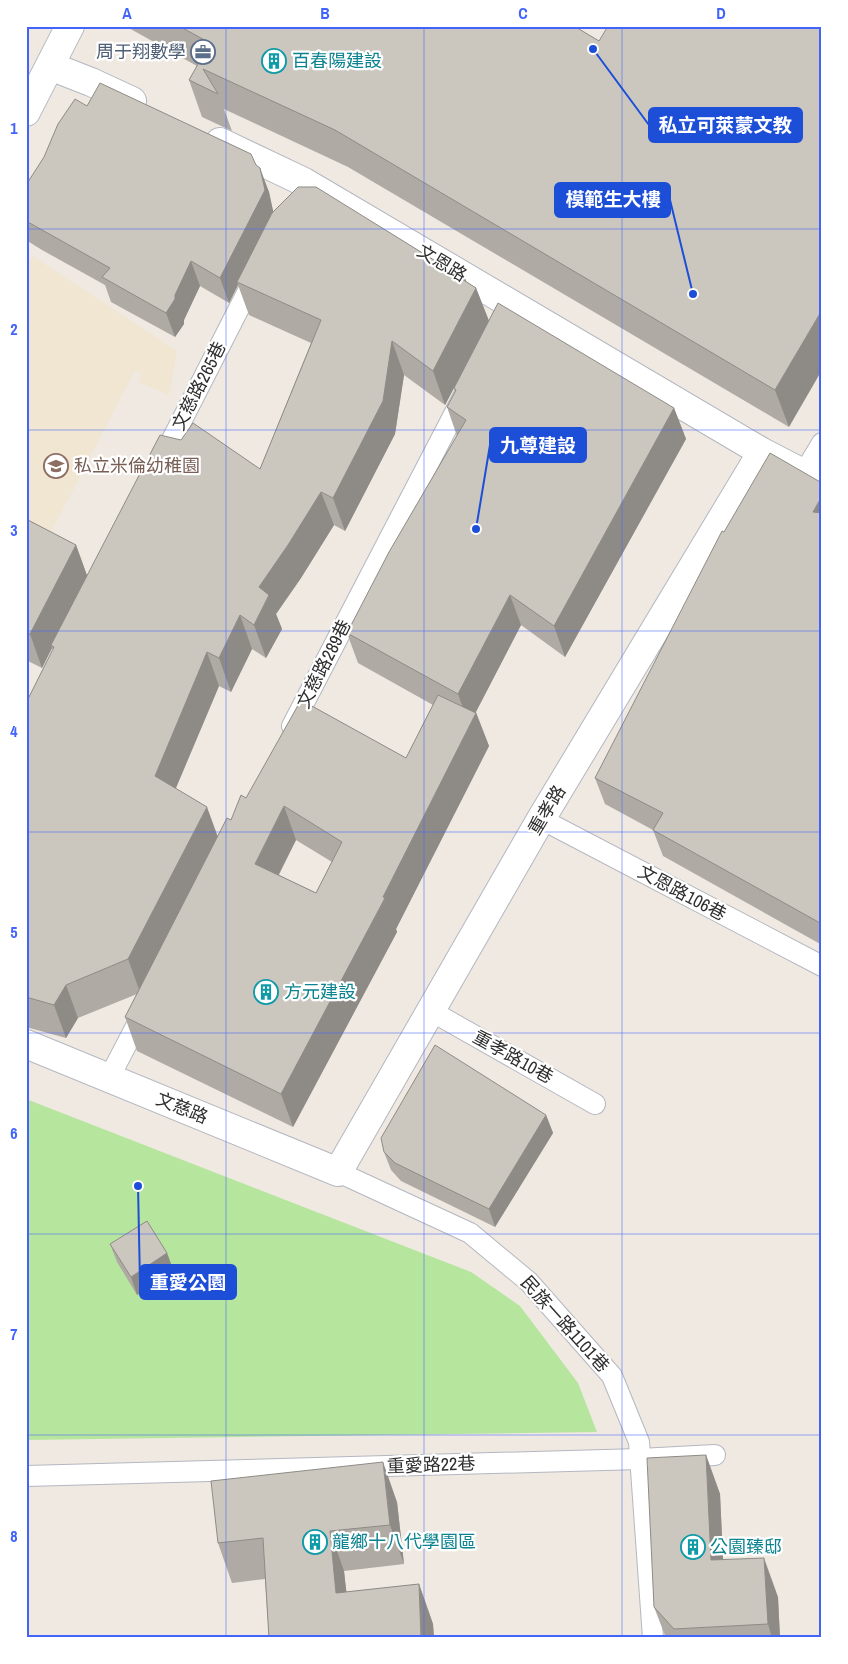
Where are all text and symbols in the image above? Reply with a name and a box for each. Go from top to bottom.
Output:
text: A [122,2,132,24]
text: B [320,2,330,24]
text: C [518,2,528,24]
text: D [716,2,726,24]
place label: 周于翔數學 [96,39,186,64]
office icon: 周于翔數學 [190,39,216,65]
building icon: 百春陽建設 [261,48,287,74]
place label: 百春陽建設 [292,48,382,73]
callout: 私立可萊蒙文教 [649,108,802,142]
text: 私立可萊蒙文教 [658,112,792,138]
text: 1 [10,117,18,139]
callout: 模範生大樓 [555,183,670,217]
text: 模範生大樓 [565,186,661,212]
street label: 文恩路 [413,238,472,287]
text: 2 [10,318,18,340]
street label: 文慈路265巷 [165,337,232,434]
callout: 九尊建設 [490,428,586,462]
text: 九尊建設 [500,432,576,458]
school or university icon: 私立米倫幼稚園 [43,453,69,479]
place label: 私立米倫幼稚園 [74,453,200,478]
text: 3 [10,519,18,541]
street label: 文慈路289巷 [290,615,357,712]
text: 4 [10,720,18,742]
street label: 重孝路 [522,780,571,839]
street label: 文恩路106巷 [634,859,731,926]
text: 5 [10,921,18,943]
building icon: 方元建設 [253,979,279,1005]
place label: 方元建設 [284,979,356,1004]
street label: 重孝路10巷 [469,1024,558,1089]
street label: 文慈路 [152,1086,212,1129]
text: 6 [10,1122,18,1144]
callout: 重愛公園 [140,1265,236,1299]
text: 重愛公園 [150,1269,226,1295]
street label: 民族一路1101巷 [515,1270,615,1377]
text: 7 [10,1323,18,1345]
street label: 重愛路22巷 [386,1450,476,1479]
text: 8 [10,1525,18,1547]
building icon: 龍鄉十八代學園區 [302,1529,328,1555]
place label: 龍鄉十八代學園區 [332,1529,476,1554]
building icon: 公園臻邸 [680,1534,706,1560]
place label: 公園臻邸 [710,1534,782,1559]

